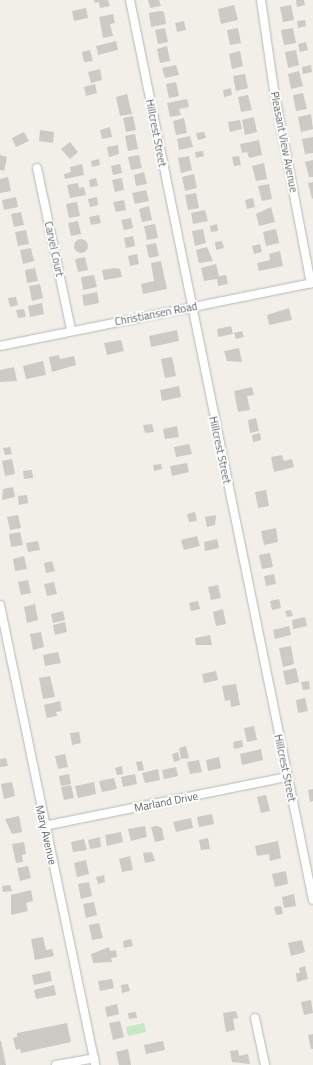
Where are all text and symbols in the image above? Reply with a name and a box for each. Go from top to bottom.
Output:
street label: Pleasant View Avenue [268,90,300,194]
street label: Hillcrest Street [143,98,169,168]
street label: Carvel Court [42,220,66,278]
street label: Christiansen Road [114,300,198,328]
street label: Hillcrest Street [206,415,234,485]
street label: Hillcrest Street [271,733,299,803]
street label: Marland Drive [133,789,199,815]
street label: Mary Avenue [33,804,59,866]

